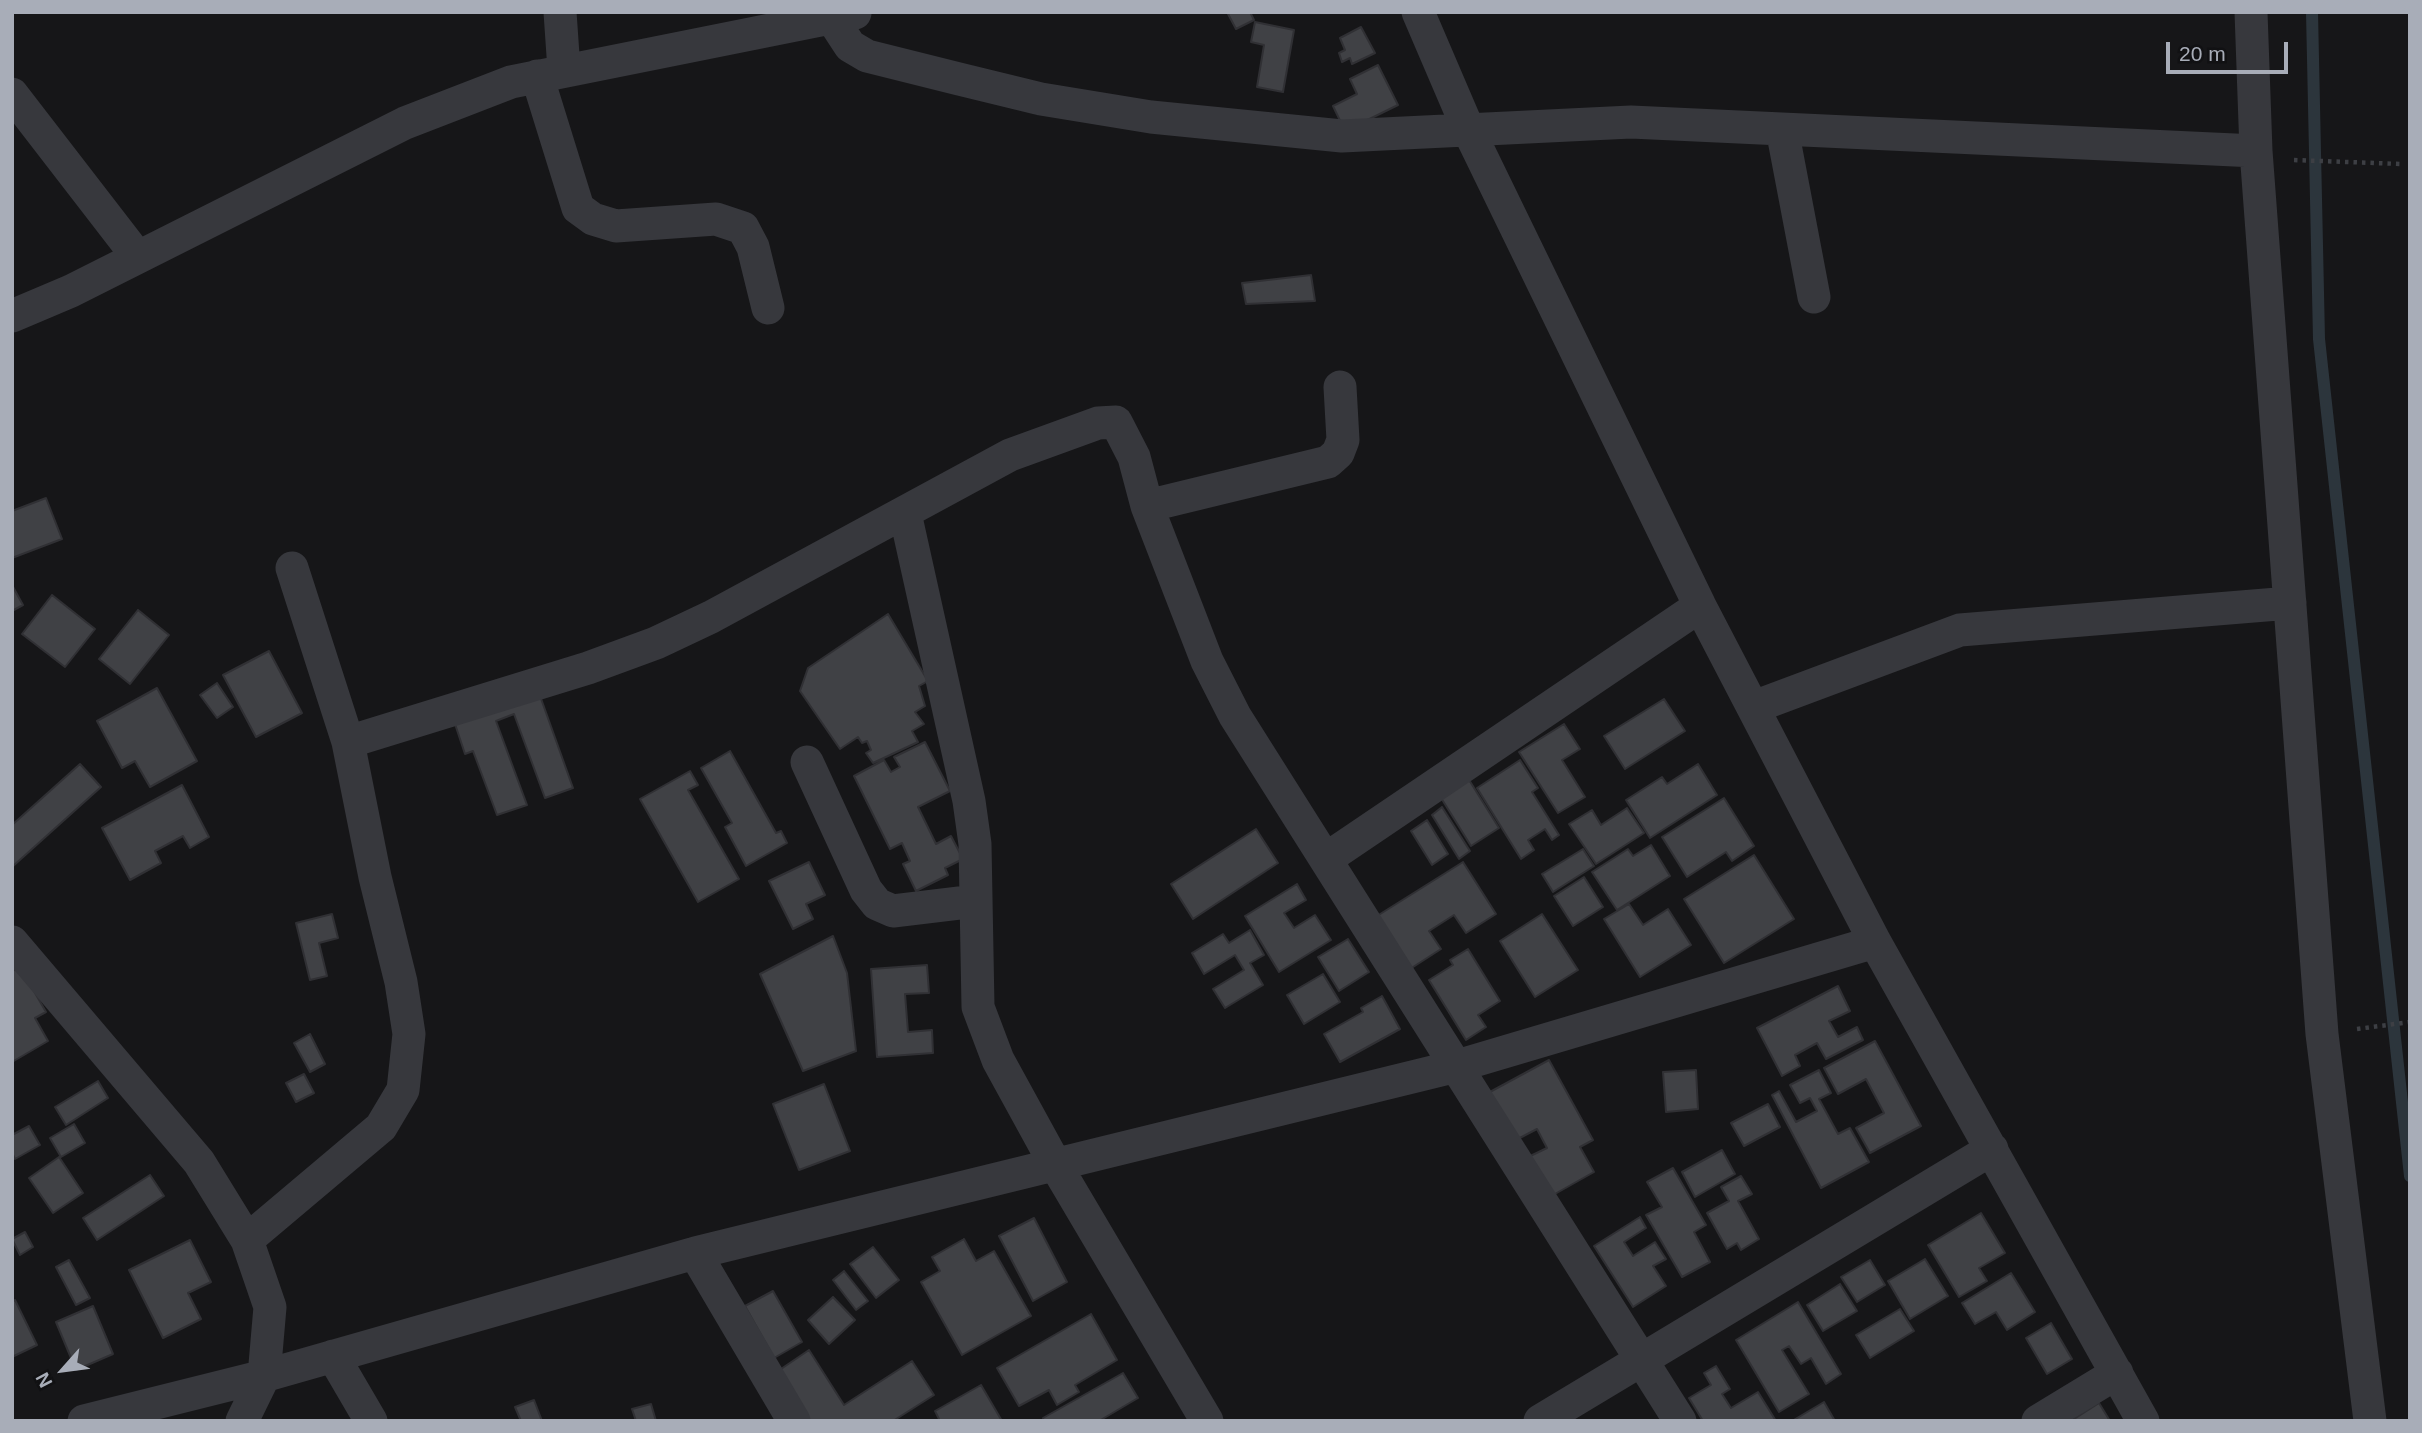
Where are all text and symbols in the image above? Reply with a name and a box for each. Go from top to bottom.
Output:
scale bar [2170,28,2292,72]
text: 20 m [2179,42,2226,65]
north arrow [28,1335,98,1405]
text: N [32,1369,57,1391]

